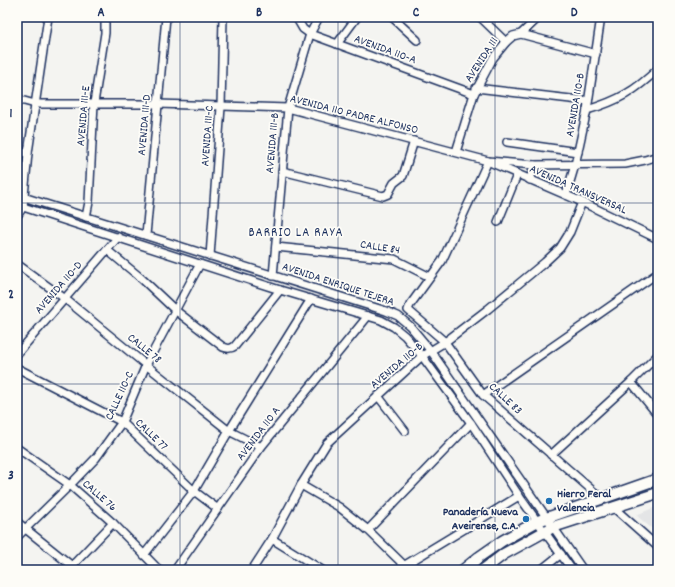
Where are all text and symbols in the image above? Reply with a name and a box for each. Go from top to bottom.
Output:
text: A [97,4,105,23]
text: B [256,4,262,23]
text: C [413,4,420,23]
text: D [571,4,578,23]
street label: AVENIDA 110-A [351,31,419,69]
street label: AVENIDA 111 [461,34,503,86]
street label: AVENIDA 110-B [562,71,590,138]
street label: AVENIDA 111-E [73,85,95,147]
street label: AVENIDA 110 PADRE ALFONSO [288,91,420,139]
street label: AVENIDA 111-D [134,94,156,156]
text: 1 [10,105,13,124]
street label: AVENIDA 111-C [197,105,219,167]
street label: AVENIDA 111-B [262,112,284,174]
street label: AVENIDA TRANSVERSAL [527,161,630,219]
district label: BARRIO LA RAYA [248,224,344,243]
street label: CALLE 84 [359,236,401,260]
street label: AVENIDA 110-D [31,258,87,318]
street label: AVENIDA ENRIQUE TEJERA [280,259,397,311]
text: 2 [8,286,14,305]
street label: CALLE 78 [123,330,165,368]
street label: AVENIDA 110-B [367,339,427,393]
street label: CALLE 110-C [101,369,139,423]
street label: CALLE 83 [484,379,526,419]
street label: AVENIDA 110 A [233,403,285,465]
street label: CALLE 77 [131,415,171,455]
text: 3 [8,467,14,486]
street label: CALLE 76 [78,476,120,516]
place label: Hierro Feral Valencia [557,486,611,517]
marker: Hierro Feral Valencia [544,496,554,506]
place label: Panadería Nueva Aveirense, C.A. [443,504,519,535]
marker: Panadería Nueva Aveirense, C.A. [521,514,531,524]

